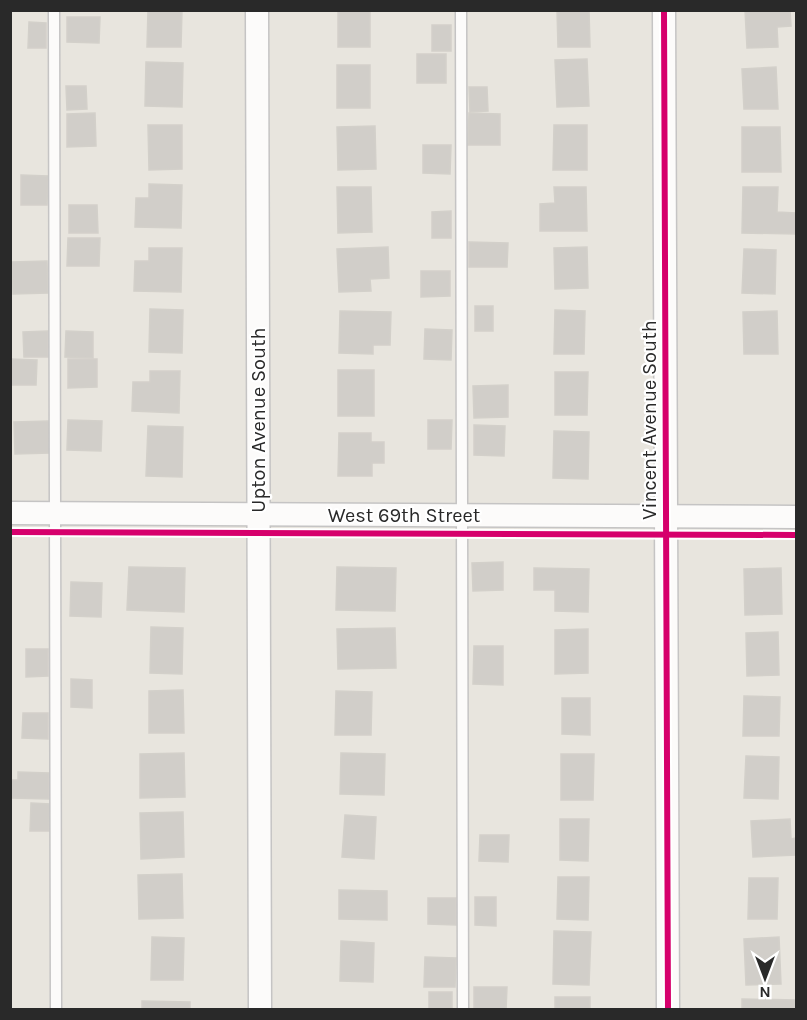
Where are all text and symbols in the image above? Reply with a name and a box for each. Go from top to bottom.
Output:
street label: Vincent Avenue South [638,320,661,520]
street label: Upton Avenue South [247,327,270,513]
street label: West 69th Street [328,504,481,527]
north arrow [735,948,795,1008]
text: N [759,983,771,1002]

